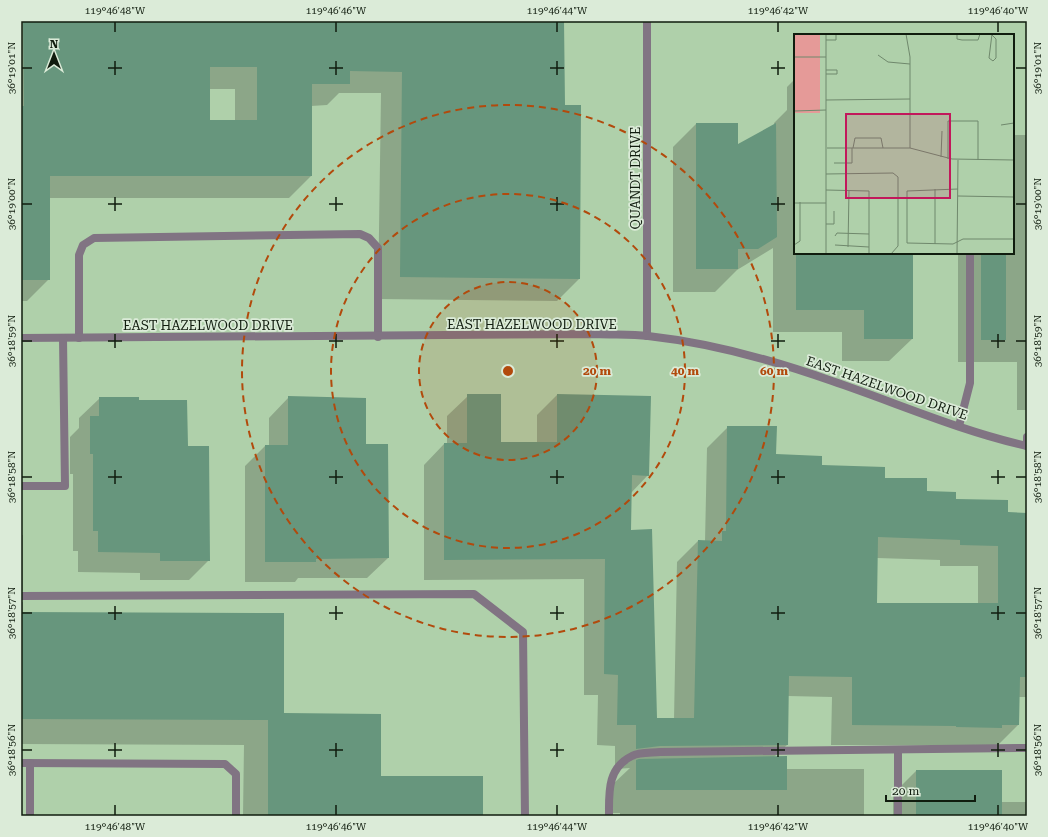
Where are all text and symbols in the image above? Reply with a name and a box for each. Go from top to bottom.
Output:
text: 119°46'48"W [85,5,146,16]
text: 119°46'46"W [306,5,367,16]
text: 119°46'44"W [527,5,588,16]
text: 119°46'42"W [748,5,809,16]
text: 119°46'40"W [968,5,1029,16]
north arrow [34,34,74,74]
inset map [794,34,1014,254]
text: N [50,38,59,51]
text: 36°19'01"N [6,42,17,94]
text: 36°19'01"N [1032,42,1043,94]
street label: QUANDT DRIVE [628,127,643,229]
text: 36°19'00"N [6,178,17,230]
text: 36°19'00"N [1032,178,1043,230]
text: 36°18'59"N [6,315,17,367]
text: 36°18'59"N [1032,315,1043,367]
street label: EAST HAZELWOOD DRIVE [447,317,617,332]
street label: EAST HAZELWOOD DRIVE [123,318,293,333]
street label: EAST HAZELWOOD DRIVE [804,353,970,423]
centre of rings [501,364,515,378]
text: 20 m [583,364,611,378]
text: 40 m [671,364,699,378]
text: 60 m [760,364,788,378]
text: 36°18'58"N [6,451,17,503]
text: 36°18'58"N [1032,451,1043,503]
text: 36°18'57"N [6,587,17,639]
text: 36°18'57"N [1032,587,1043,639]
text: 36°18'56"N [6,724,17,776]
text: 36°18'56"N [1032,724,1043,776]
scale bar [886,777,975,803]
text: 20 m [892,784,919,798]
text: 119°46'48"W [85,821,146,832]
text: 119°46'46"W [306,821,367,832]
text: 119°46'44"W [527,821,588,832]
text: 119°46'42"W [748,821,809,832]
text: 119°46'40"W [968,821,1029,832]

